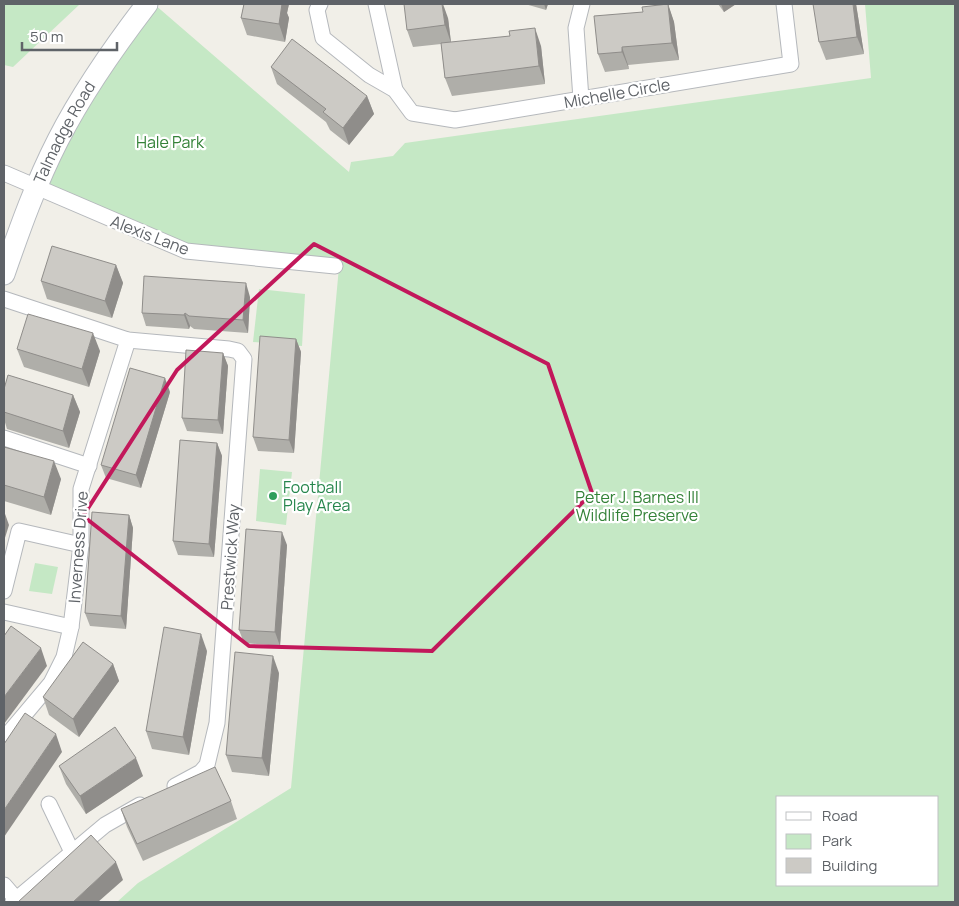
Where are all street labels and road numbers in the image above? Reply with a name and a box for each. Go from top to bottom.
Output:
street label: Michelle Circle [562,73,672,113]
street label: Talmadge Road [28,77,100,187]
street label: Alexis Lane [108,210,192,260]
street label: Inverness Drive [63,490,93,604]
street label: Prestwick Way [215,503,245,611]

